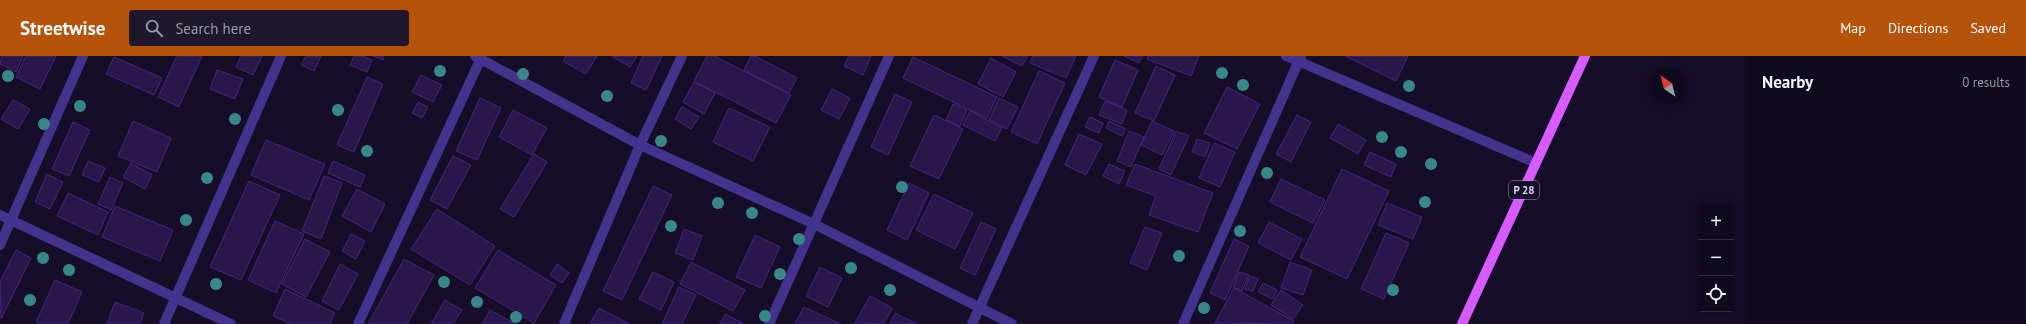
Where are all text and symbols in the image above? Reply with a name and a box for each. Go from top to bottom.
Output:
search box [129,10,409,46]
text: Streetwise [20,16,105,40]
icon: search [143,17,165,39]
text: Search here [175,19,251,38]
text: Map [1840,19,1866,37]
text: Directions [1888,19,1948,37]
text: Saved [1970,19,2006,37]
north arrow [1650,68,1686,104]
text: Nearby [1762,71,1813,93]
text: 0 results [1962,74,2010,91]
road number: P 28 [1509,181,1539,199]
map controls [1698,204,1734,312]
button: + [1698,204,1734,240]
button: − [1698,240,1734,276]
button: locate [1698,276,1734,312]

